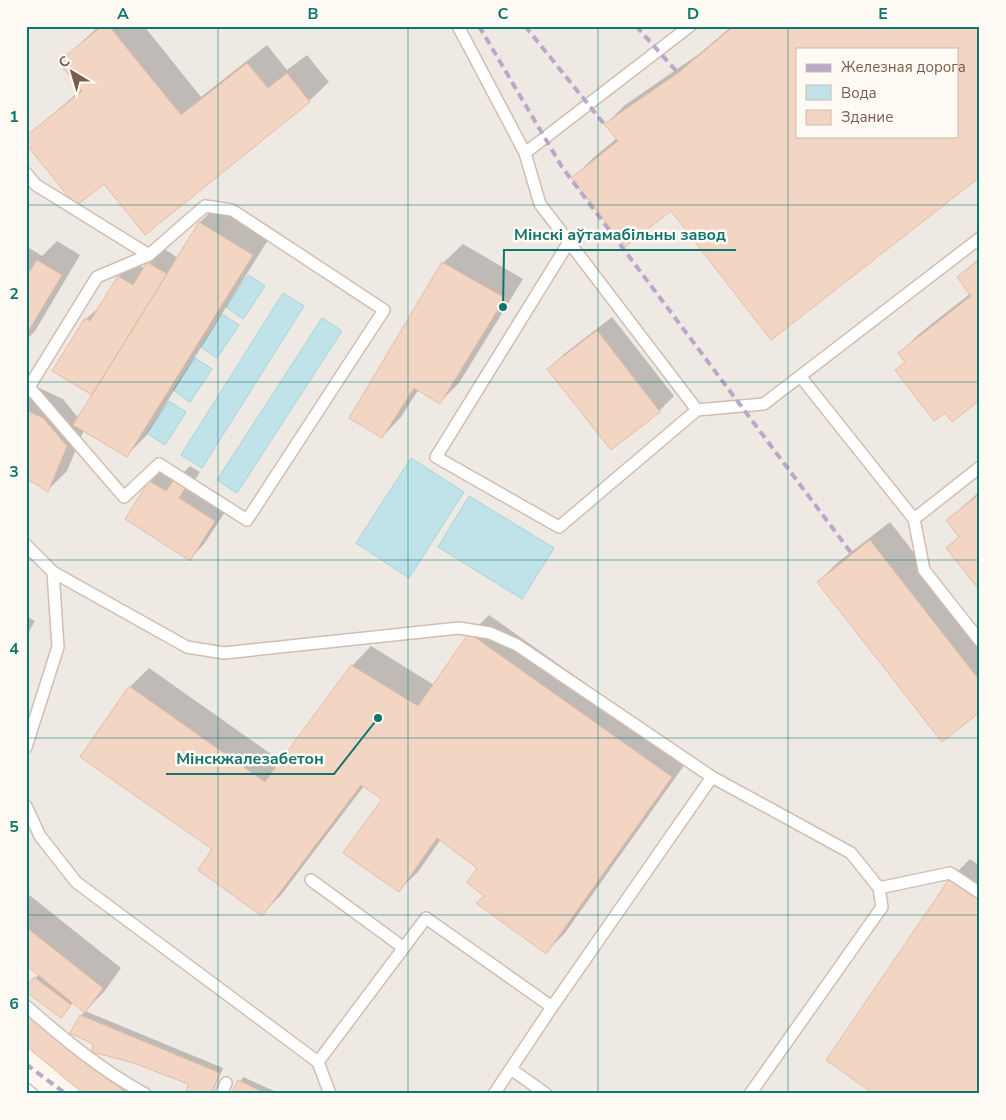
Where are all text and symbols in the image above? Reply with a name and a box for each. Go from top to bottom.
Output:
text: A [117,3,129,25]
text: B [307,3,319,25]
text: C [498,3,509,25]
text: D [687,3,699,25]
text: E [878,3,888,25]
north arrow [48,48,98,98]
legend [796,48,958,138]
text: С [55,51,74,73]
text: Железная дорога [841,57,966,77]
text: Вода [841,83,877,103]
text: 1 [9,106,19,128]
text: Здание [841,107,893,127]
callout: Мінскі аўтамабільны завод [504,219,736,250]
text: Мінскі аўтамабільны завод [514,224,726,246]
text: 2 [9,283,19,305]
text: 3 [9,461,19,483]
text: 4 [9,638,19,660]
callout: Мінскжалезабетон [166,743,334,774]
text: Мінскжалезабетон [176,748,324,770]
text: 5 [9,816,19,838]
text: 6 [9,993,19,1015]

